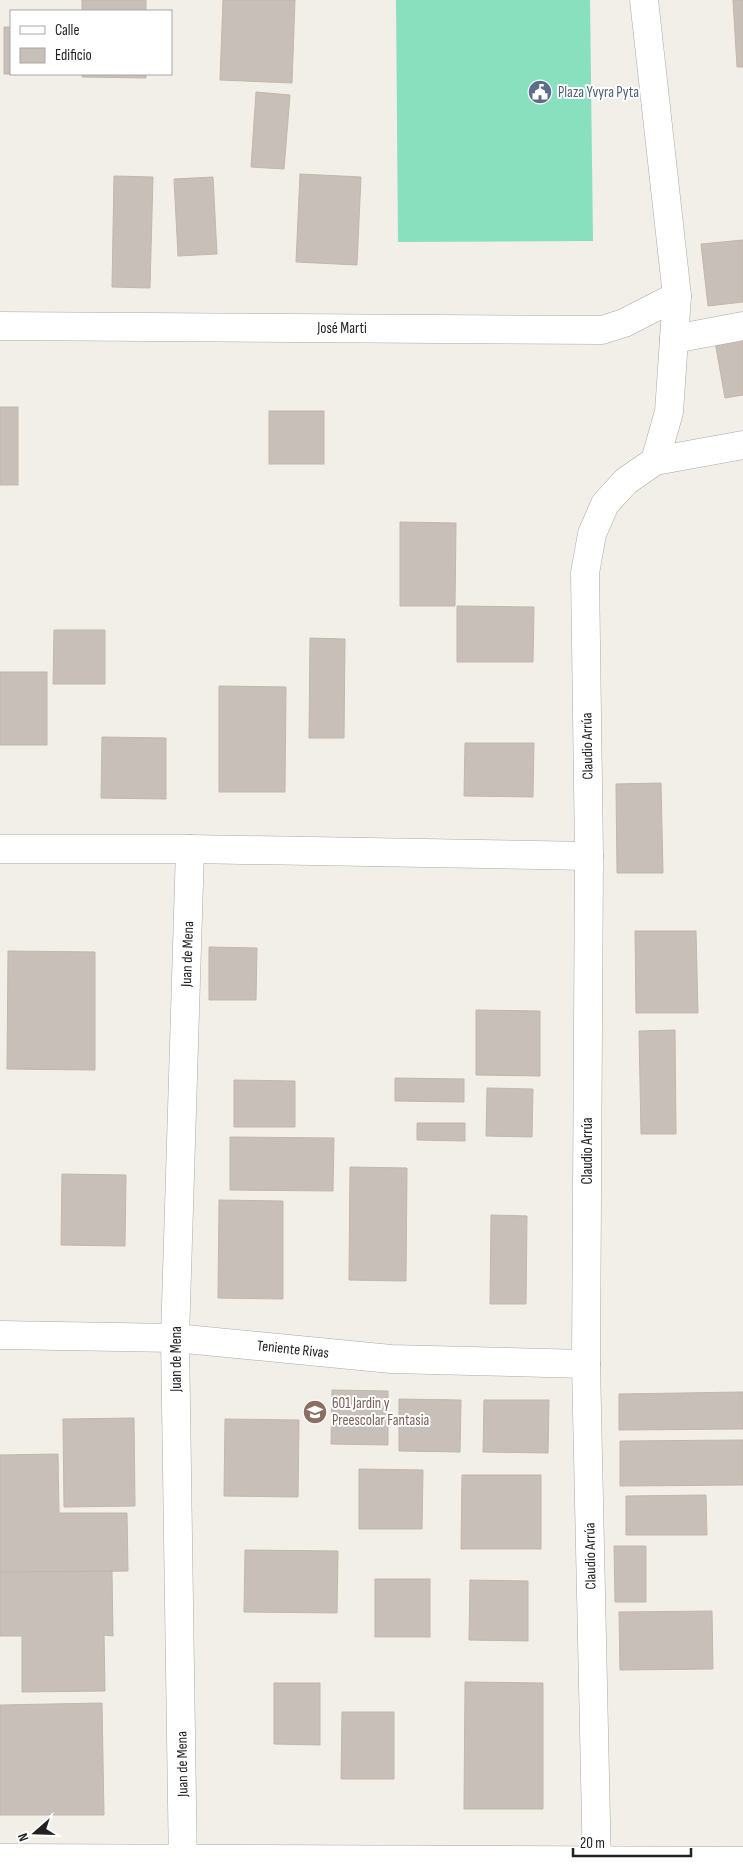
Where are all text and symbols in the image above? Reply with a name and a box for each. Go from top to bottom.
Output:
legend [10,10,172,75]
text: Calle [55,21,79,40]
text: Edificio [55,46,92,65]
public building icon: Plaza Yvyra Pyta [527,79,553,105]
place label: Plaza Yvyra Pyta [558,83,639,102]
street label: José Marti [316,319,367,338]
street label: Claudio Arrúa [577,712,598,780]
street label: Juan de Mena [177,921,198,988]
street label: Claudio Arrúa [578,1117,597,1185]
street label: Juan de Mena [167,1326,186,1393]
street label: Teniente Rivas [256,1336,330,1363]
place label: 601 Jardin y Preescolar Fantasia [332,1394,429,1430]
school or university icon: 601 Jardin y Preescolar Fantasia [302,1399,328,1425]
street label: Claudio Arrúa [580,1522,601,1590]
street label: Juan de Mena [172,1731,193,1798]
north arrow [10,1808,60,1858]
scale bar [573,1826,690,1858]
text: N [14,1831,33,1844]
text: 20 m [580,1834,605,1853]

